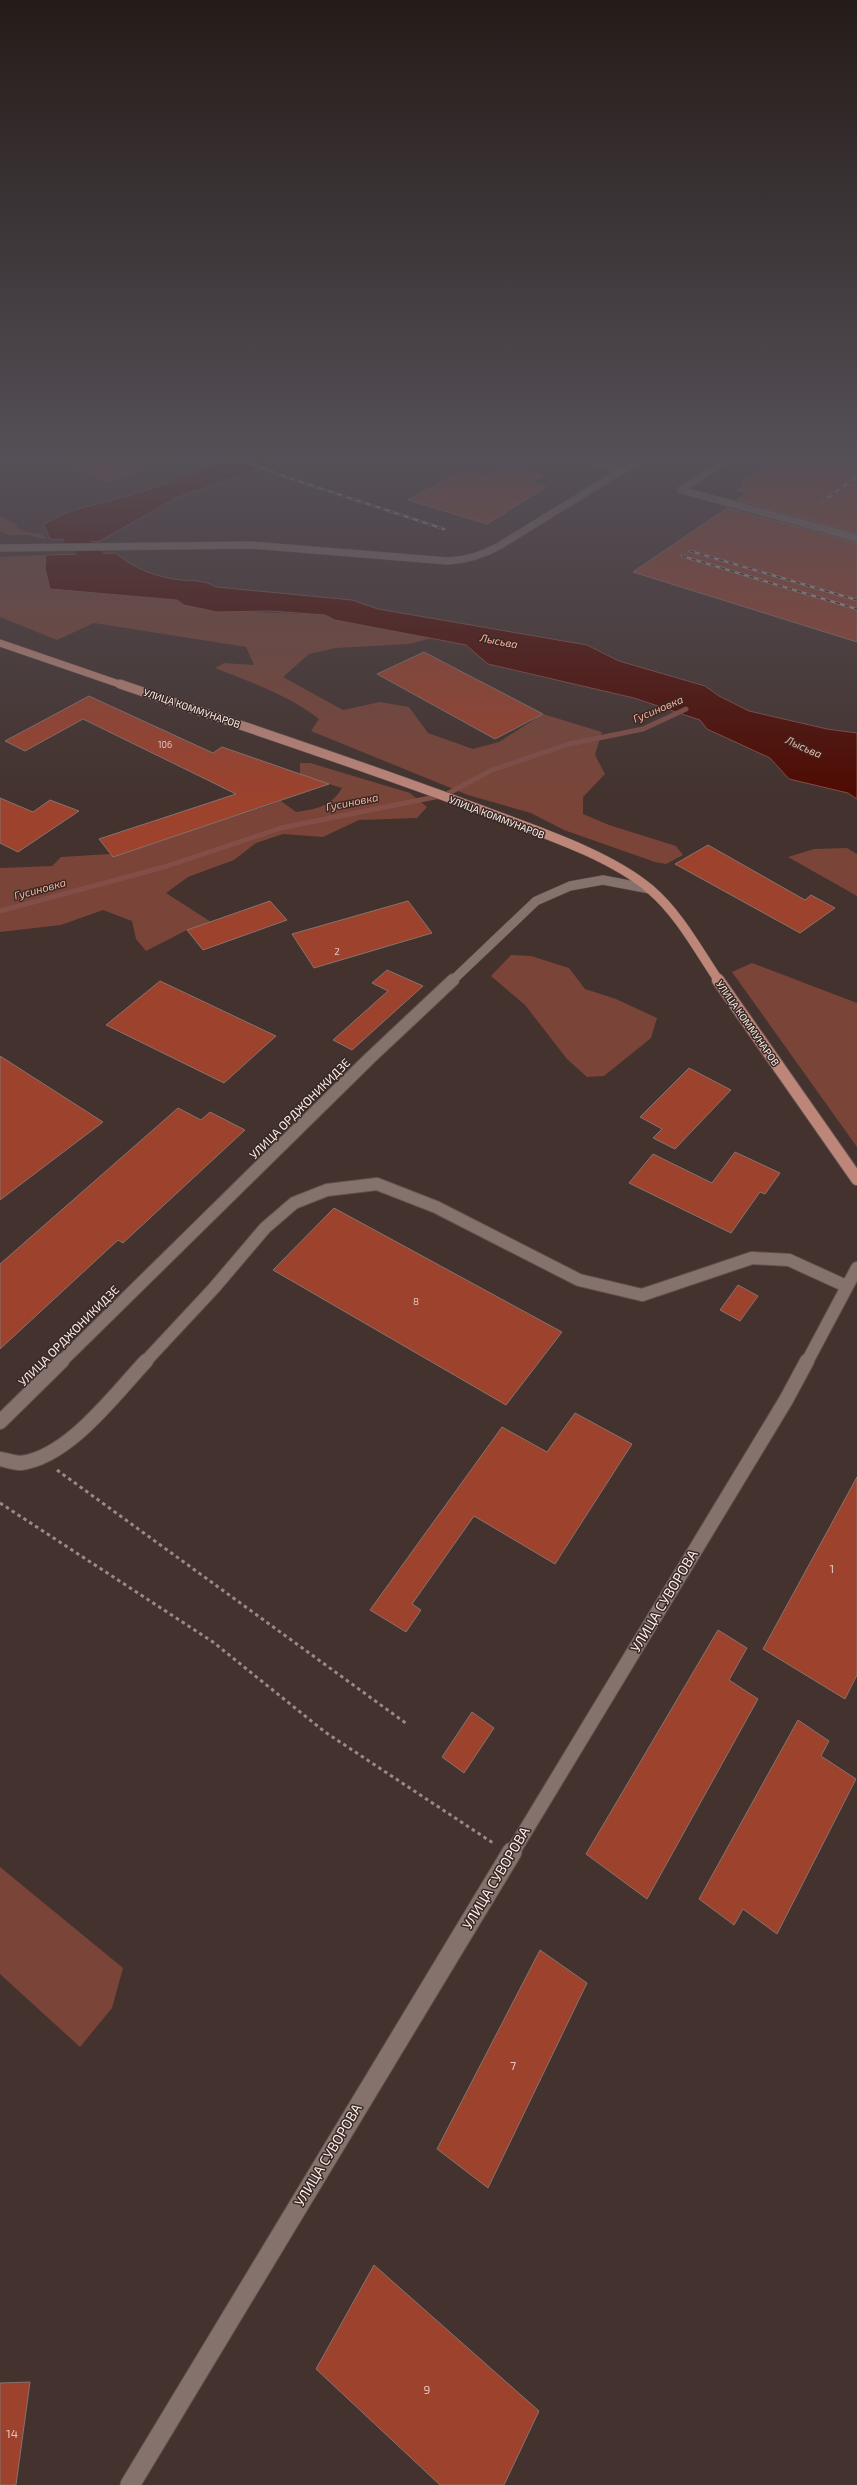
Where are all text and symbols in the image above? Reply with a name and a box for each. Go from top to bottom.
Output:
water label: Лысьва [478,630,519,651]
street label: УЛИЦА КОММУНАРОВ [142,686,242,730]
water label: Гусиновка [631,692,685,725]
water label: Лысьва [783,732,824,760]
house number: 106 [158,739,172,750]
water label: Гусиновка [325,790,379,813]
street label: УЛИЦА КОММУНАРОВ [448,793,546,841]
water label: Гусиновка [12,875,67,902]
house number: 2 [334,945,340,957]
street label: УЛИЦА КОММУНАРОВ [714,978,782,1068]
street label: УЛИЦА ОРДЖОНИКИДЗЕ [246,1055,353,1161]
street label: УЛИЦА ОРДЖОНИКИДЗЕ [15,1282,122,1388]
house number: 8 [413,1295,419,1307]
street label: УЛИЦА СУВОРОВА [626,1546,701,1655]
house number: 1 [830,1561,834,1575]
street label: УЛИЦА СУВОРОВА [458,1823,533,1932]
house number: 7 [510,2058,516,2072]
street label: УЛИЦА СУВОРОВА [290,2100,365,2209]
house number: 9 [424,2382,431,2396]
house number: 14 [6,2426,18,2440]

